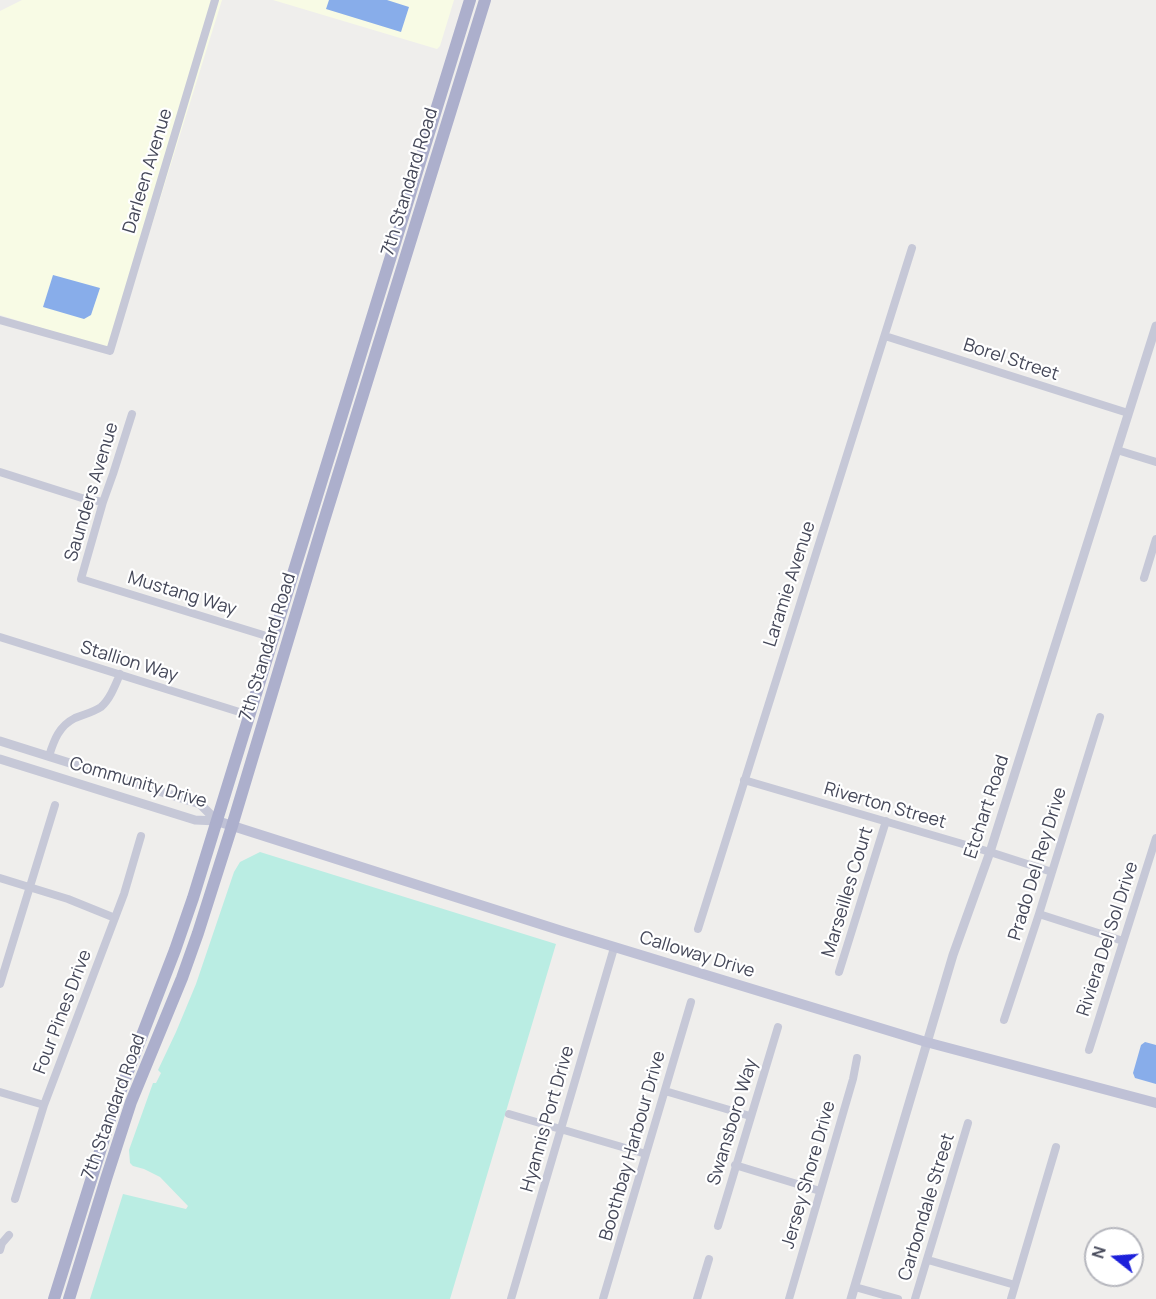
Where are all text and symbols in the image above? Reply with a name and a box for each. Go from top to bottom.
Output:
street label: Darleen Avenue [119,106,177,236]
street label: 7th Standard Road [377,106,443,258]
street label: Borel Street [960,334,1062,386]
street label: Saunders Avenue [61,420,123,564]
street label: Laramie Avenue [760,519,820,649]
street label: Mustang Way [125,567,239,621]
street label: 7th Standard Road [235,571,301,723]
street label: Stallion Way [78,637,180,687]
street label: Etchart Road [960,752,1014,862]
street label: Community Drive [67,753,209,813]
street label: Riverton Street [821,778,949,834]
street label: Prado Del Rey Drive [1004,785,1072,943]
street label: Marseilles Court [818,824,878,960]
street label: Riviera Del Sol Drive [1073,859,1143,1019]
street label: Calloway Drive [637,927,757,983]
street label: Four Pines Drive [29,947,97,1077]
street label: 7th Standard Road [78,1031,150,1183]
street label: Hyannis Port Drive [517,1043,579,1195]
street label: Boothbay Harbour Drive [596,1049,670,1243]
street label: Swansboro Way [703,1056,763,1188]
street label: Jersey Shore Drive [778,1099,840,1251]
street label: Carbondale Street [894,1131,960,1283]
north arrow [1084,1227,1144,1287]
text: N [1086,1244,1111,1261]

